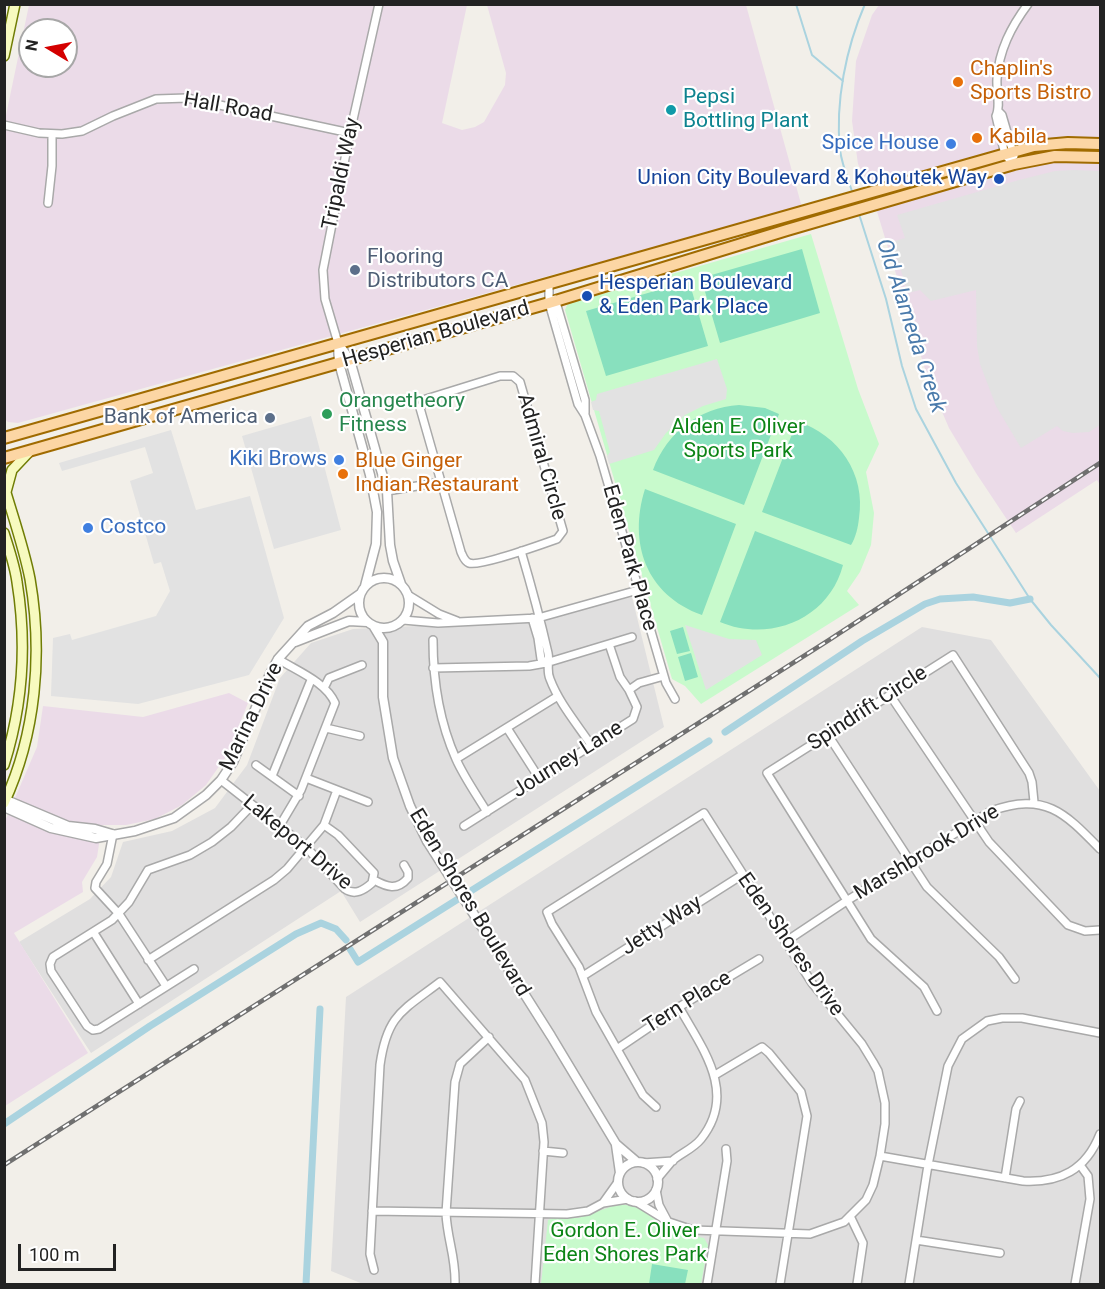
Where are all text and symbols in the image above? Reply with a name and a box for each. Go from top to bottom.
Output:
north arrow [18,18,78,78]
text: N [21,38,42,52]
place label: Chaplin's Sports Bistro [970,57,1092,107]
marker: Chaplin's Sports Bistro [951,75,965,89]
place label: Pepsi Bottling Plant [683,85,809,135]
street label: Hall Road [181,88,275,128]
marker: Pepsi Bottling Plant [664,103,678,117]
street label: Tripaldi Way [318,116,366,232]
place label: Kabila [989,125,1047,151]
place label: Spice House [822,131,939,157]
marker: Kabila [970,131,984,145]
marker: Spice House [944,137,958,151]
place label: Union City Boulevard & Kohoutek Way [637,166,987,192]
marker: Union City Boulevard & Kohoutek Way [992,172,1006,186]
water label: Old Alameda Creek [869,236,951,416]
place label: Flooring Distributors CA [367,245,508,295]
marker: Flooring Distributors CA [348,263,362,277]
place label: Hesperian Boulevard & Eden Park Place [599,271,792,321]
marker: Hesperian Boulevard & Eden Park Place [580,289,594,303]
street label: Hesperian Boulevard [340,296,532,374]
place label: Orangetheory Fitness [339,389,465,439]
street label: Admiral Circle [511,391,571,523]
place label: Bank of America [104,405,258,431]
marker: Orangetheory Fitness [320,407,334,421]
marker: Bank of America [263,411,277,425]
park label: Alden E. Oliver Sports Park [671,415,805,465]
place label: Kiki Brows [229,447,327,473]
place label: Blue Ginger Indian Restaurant [355,449,519,499]
marker: Kiki Brows [332,453,346,467]
marker: Blue Ginger Indian Restaurant [336,467,350,481]
street label: Eden Park Place [596,482,662,634]
place label: Costco [100,515,166,541]
marker: Costco [81,521,95,535]
street label: Marina Drive [215,659,289,775]
street label: Spindrift Circle [804,661,932,757]
street label: Journey Lane [508,716,628,804]
street label: Lakeport Drive [237,790,357,896]
street label: Marshbrook Drive [850,800,1004,906]
street label: Eden Shores Boulevard [403,805,535,1001]
street label: Eden Shores Drive [731,869,849,1021]
street label: Jetty Way [617,891,707,961]
street label: Tern Place [640,966,736,1040]
park label: Gordon E. Oliver Eden Shores Park [543,1219,707,1269]
scale bar [21,1232,118,1270]
text: 100 m [29,1244,80,1265]

